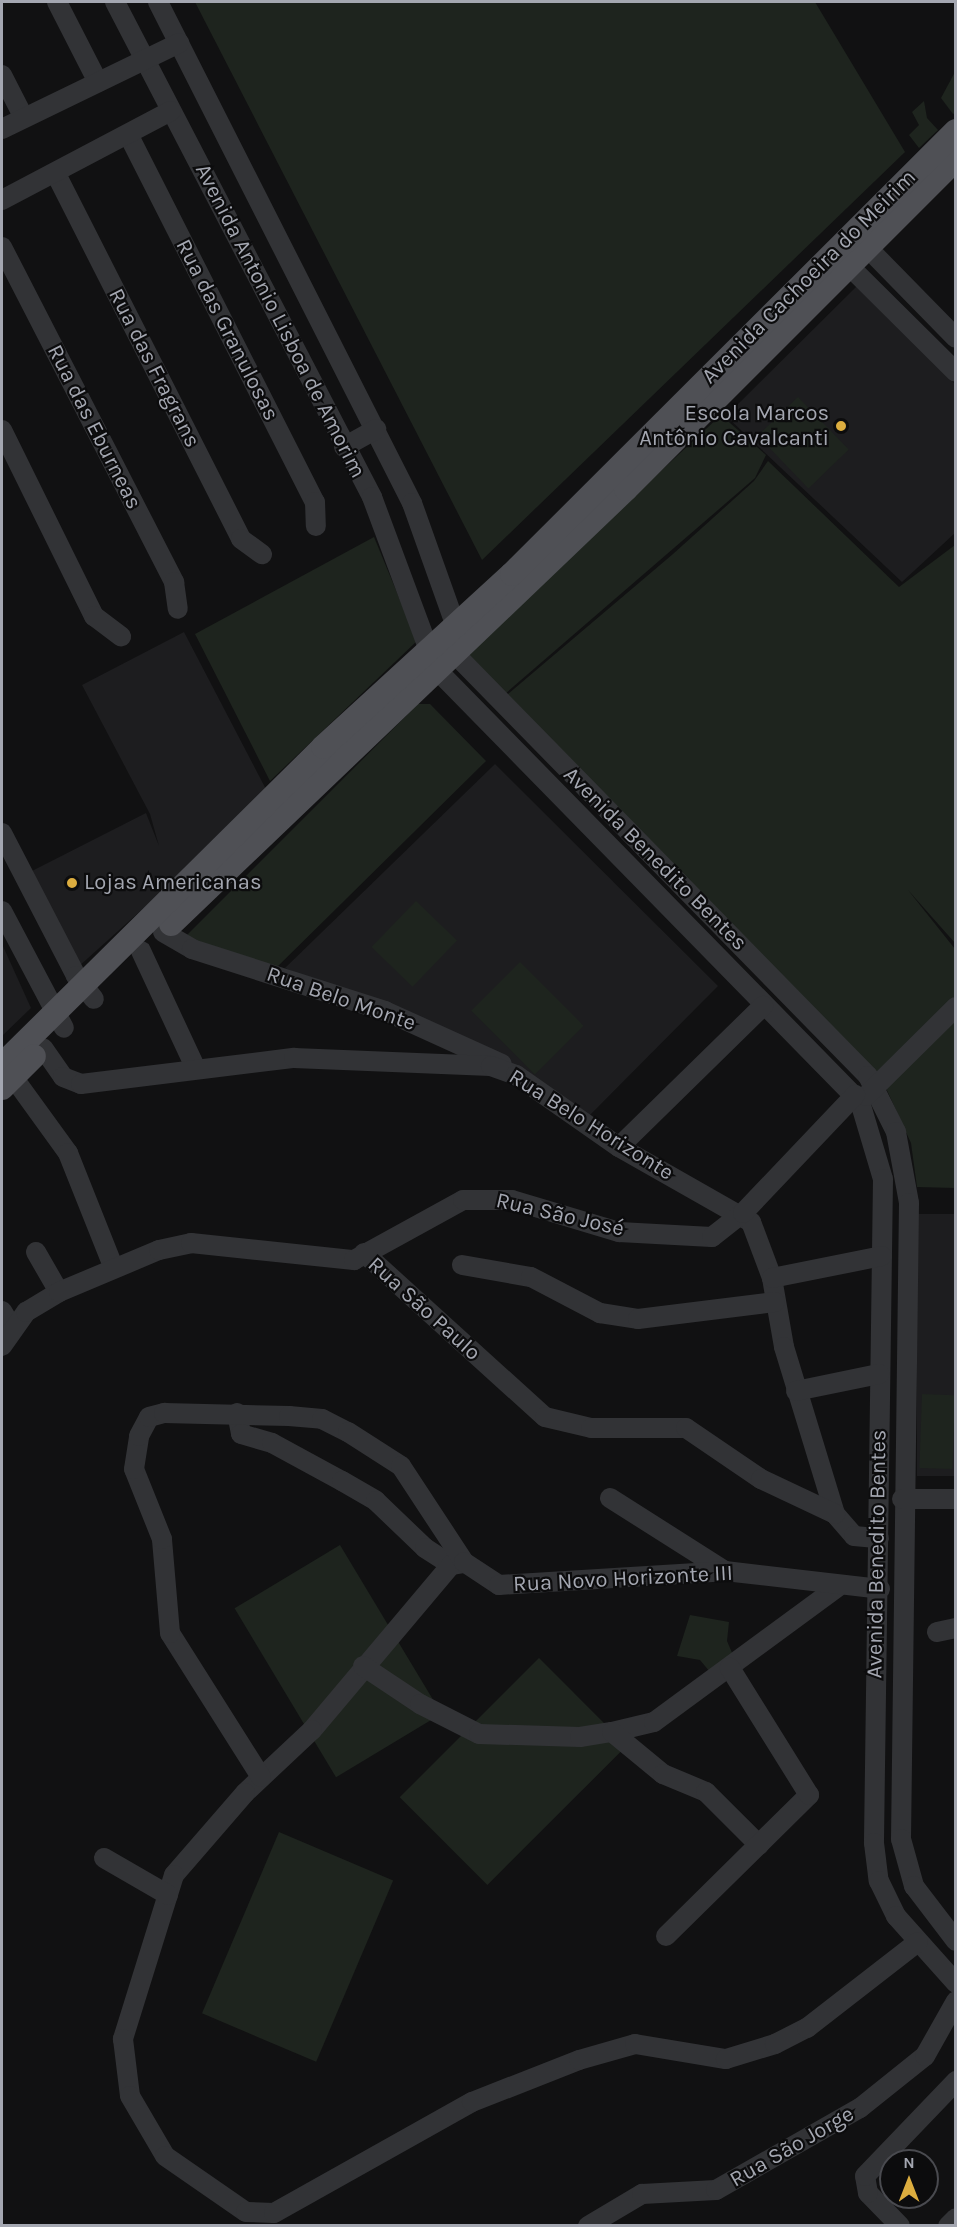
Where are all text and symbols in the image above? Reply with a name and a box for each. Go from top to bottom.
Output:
street label: Avenida Antonio Lisboa de Amorim [189,160,371,482]
street label: Avenida Cachoeira do Meirim [696,164,922,390]
street label: Rua das Granulosas [170,235,284,425]
street label: Rua das Fragrans [103,284,205,452]
street label: Rua das Eburneas [41,340,147,514]
place label: Escola Marcos Antônio Cavalcanti [639,400,829,452]
marker: Escola Marcos Antônio Cavalcanti [834,419,848,433]
street label: Avenida Benedito Bentes [558,762,752,956]
place label: Lojas Americanas [84,870,262,896]
marker: Lojas Americanas [65,876,79,890]
street label: Rua Belo Monte [263,961,419,1037]
street label: Rua Belo Horizonte [504,1064,678,1186]
street label: Rua São José [493,1187,627,1243]
street label: Rua São Paulo [362,1251,486,1367]
street label: Avenida Benedito Bentes [862,1429,892,1679]
street label: Rua Novo Horizonte III [513,1560,733,1598]
street label: Rua São Jorge [725,2101,859,2193]
north arrow [879,2149,939,2209]
text: N [903,2153,915,2172]

